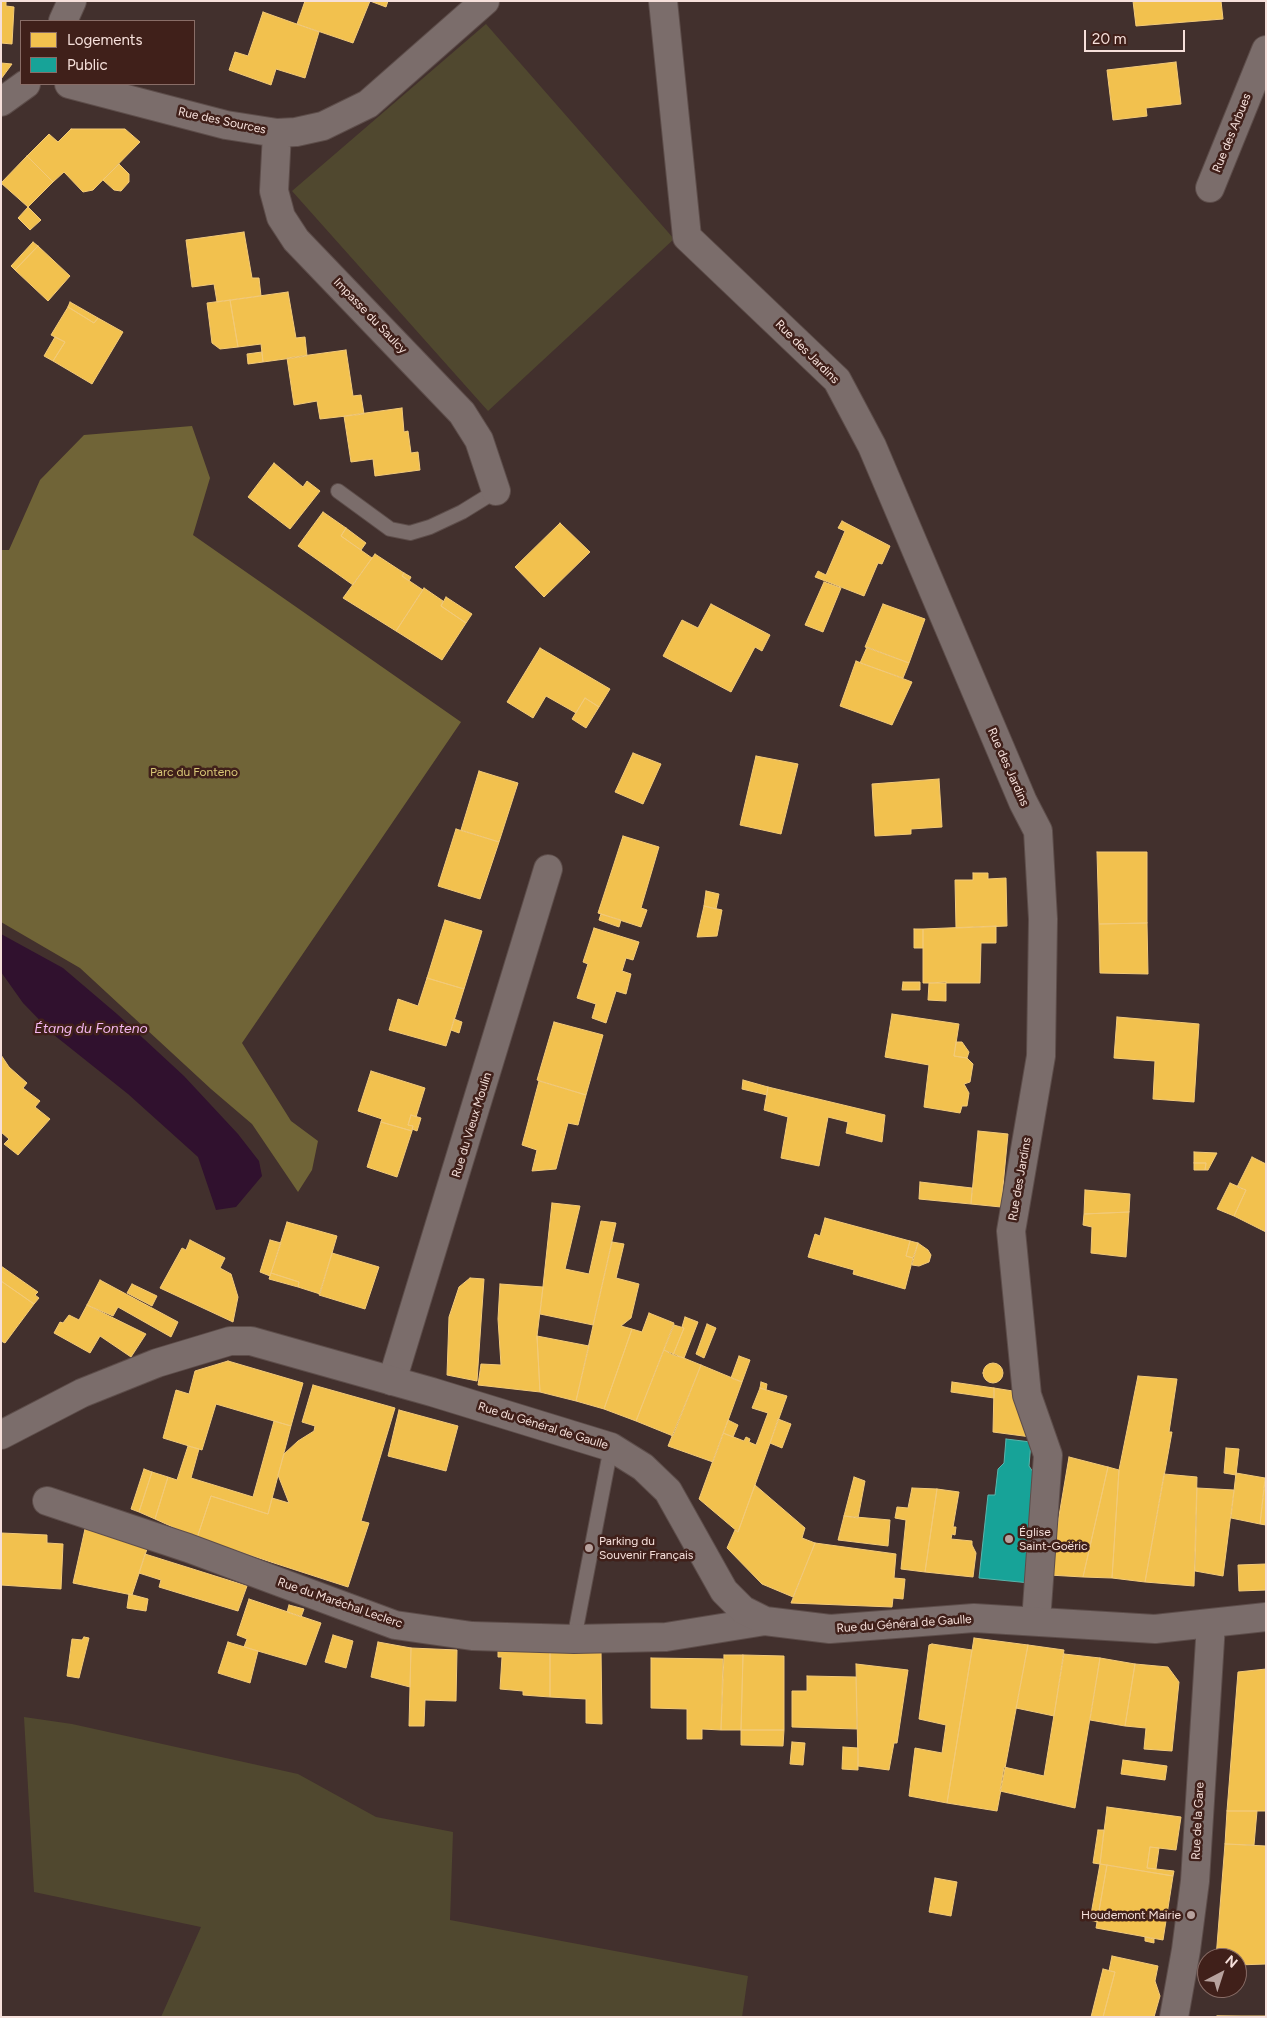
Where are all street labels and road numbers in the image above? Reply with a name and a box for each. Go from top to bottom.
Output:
street label: Rue des Arbues [1210,91,1254,175]
street label: Rue des Sources [177,105,267,137]
street label: Impasse du Saulcy [330,275,410,357]
street label: Rue des Jardins [772,317,842,387]
street label: Rue des Jardins [984,726,1032,808]
street label: Rue du Vieux Moulin [449,1071,495,1179]
street label: Rue des Jardins [1006,1136,1034,1222]
street label: Rue du Général de Gaulle [476,1399,610,1453]
street label: Rue du Maréchal Leclerc [276,1575,404,1631]
street label: Rue du Général de Gaulle [836,1612,972,1636]
street label: Rue de la Gare [1189,1782,1207,1860]

